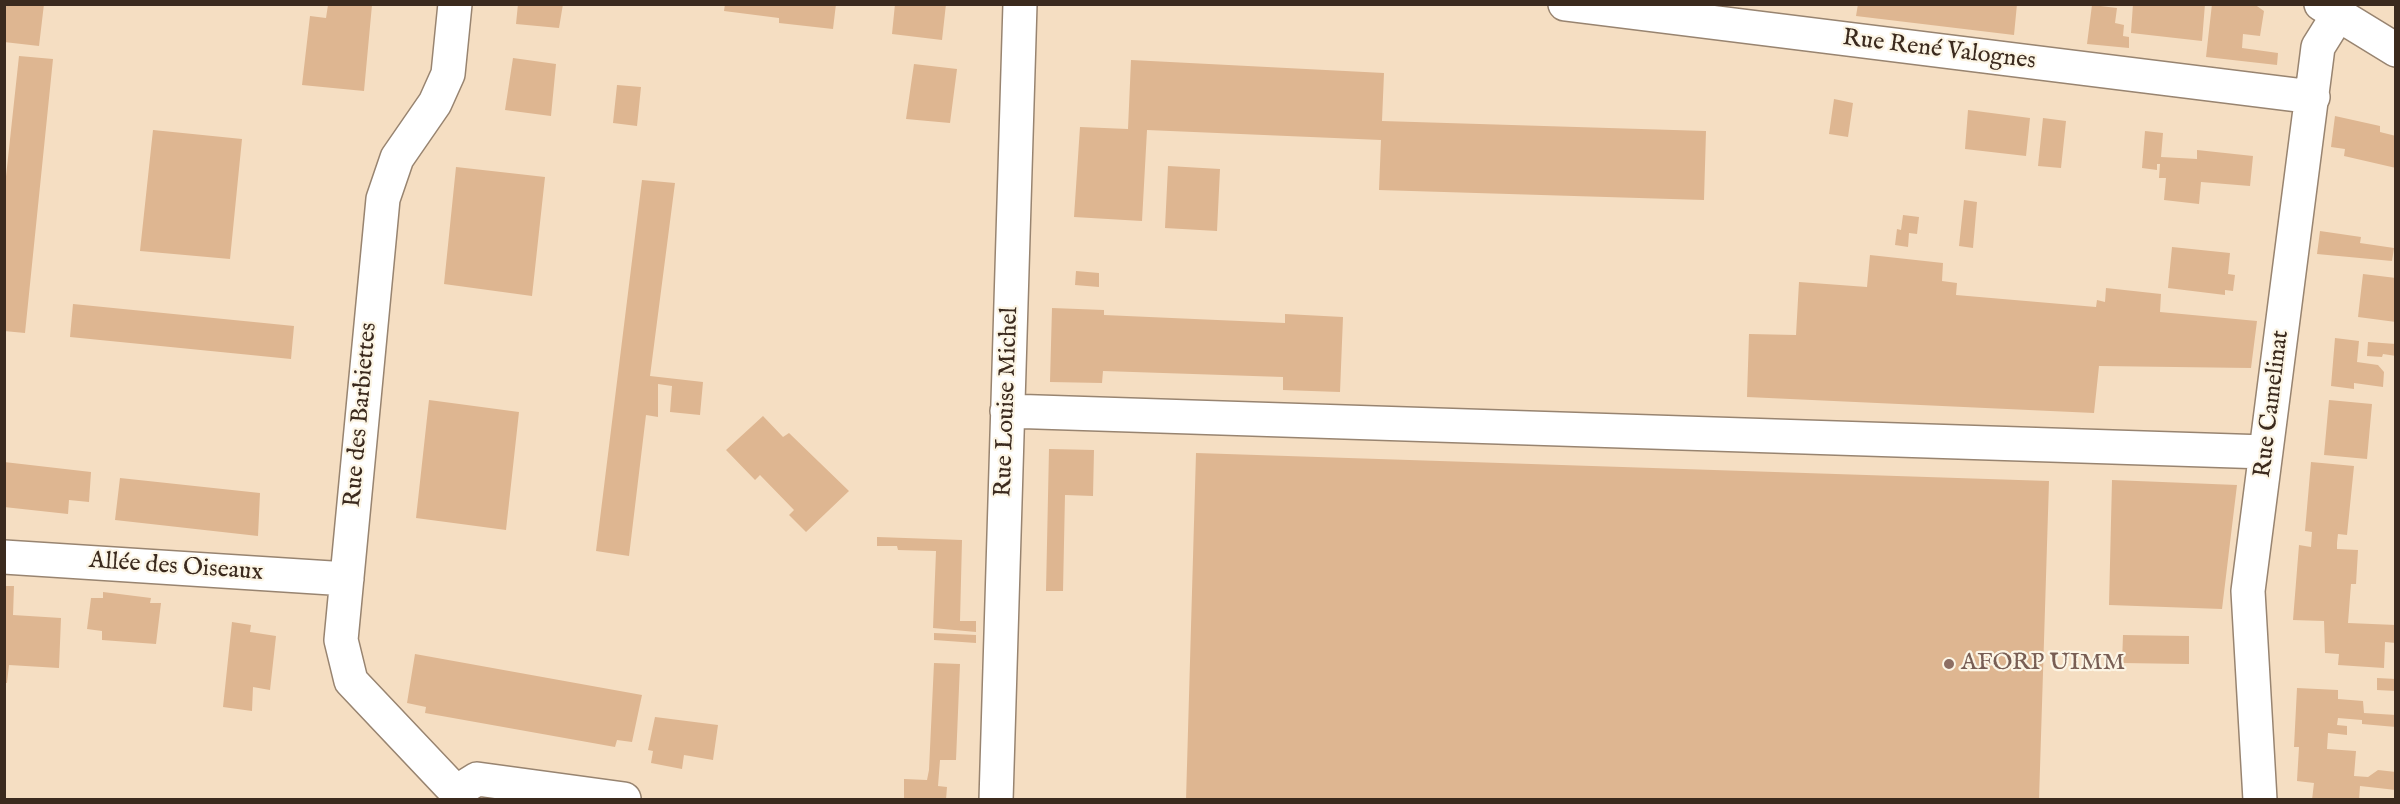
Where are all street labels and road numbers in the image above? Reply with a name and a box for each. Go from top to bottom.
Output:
street label: Rue René Valognes [1841,25,2037,77]
street label: Rue Louise Michel [990,307,1026,497]
street label: Rue des Barbiettes [340,321,384,509]
street label: Rue Camelinat [2250,329,2296,479]
street label: Allée des Oiseaux [88,548,264,588]

